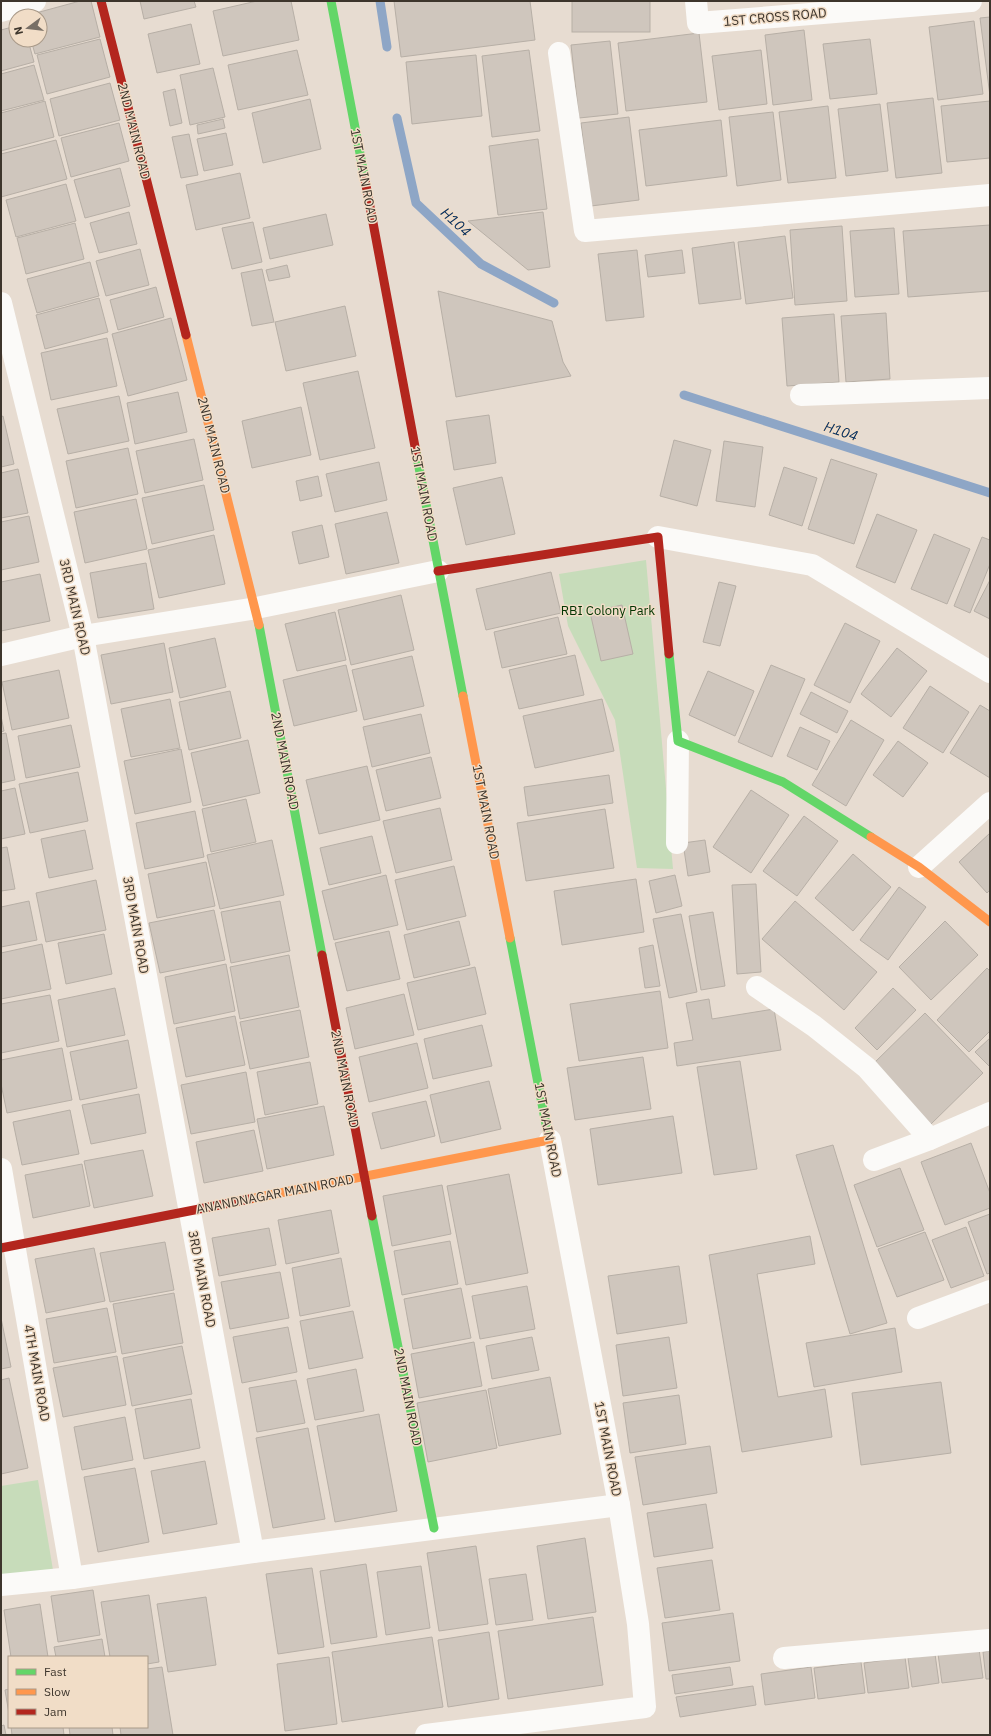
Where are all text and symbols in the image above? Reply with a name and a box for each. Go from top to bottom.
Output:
street label: 1ST CROSS ROAD [723,4,827,30]
north arrow [8,8,48,48]
text: N [11,25,26,36]
street label: 2ND MAIN ROAD [114,81,154,181]
street label: 1ST MAIN ROAD [346,127,382,225]
water label: H104 [437,204,475,240]
street label: 2ND MAIN ROAD [194,395,234,495]
water label: H104 [822,417,860,445]
street label: 1ST MAIN ROAD [406,445,442,543]
street label: 3RD MAIN ROAD [56,557,94,657]
park label: RBI Colony Park [561,602,655,619]
street label: 2ND MAIN ROAD [267,711,303,811]
street label: 1ST MAIN ROAD [468,763,504,861]
street label: 3RD MAIN ROAD [119,875,153,975]
street label: 2ND MAIN ROAD [327,1029,363,1129]
street label: 1ST MAIN ROAD [530,1081,566,1179]
street label: ANANDNAGAR MAIN ROAD [195,1170,355,1218]
street label: 3RD MAIN ROAD [184,1229,220,1329]
street label: 4TH MAIN ROAD [20,1323,54,1423]
street label: 2ND MAIN ROAD [390,1347,426,1447]
street label: 1ST MAIN ROAD [590,1400,626,1498]
legend [8,1656,148,1728]
text: Fast [44,1664,67,1679]
text: Slow [44,1684,70,1699]
text: Jam [44,1704,67,1719]

